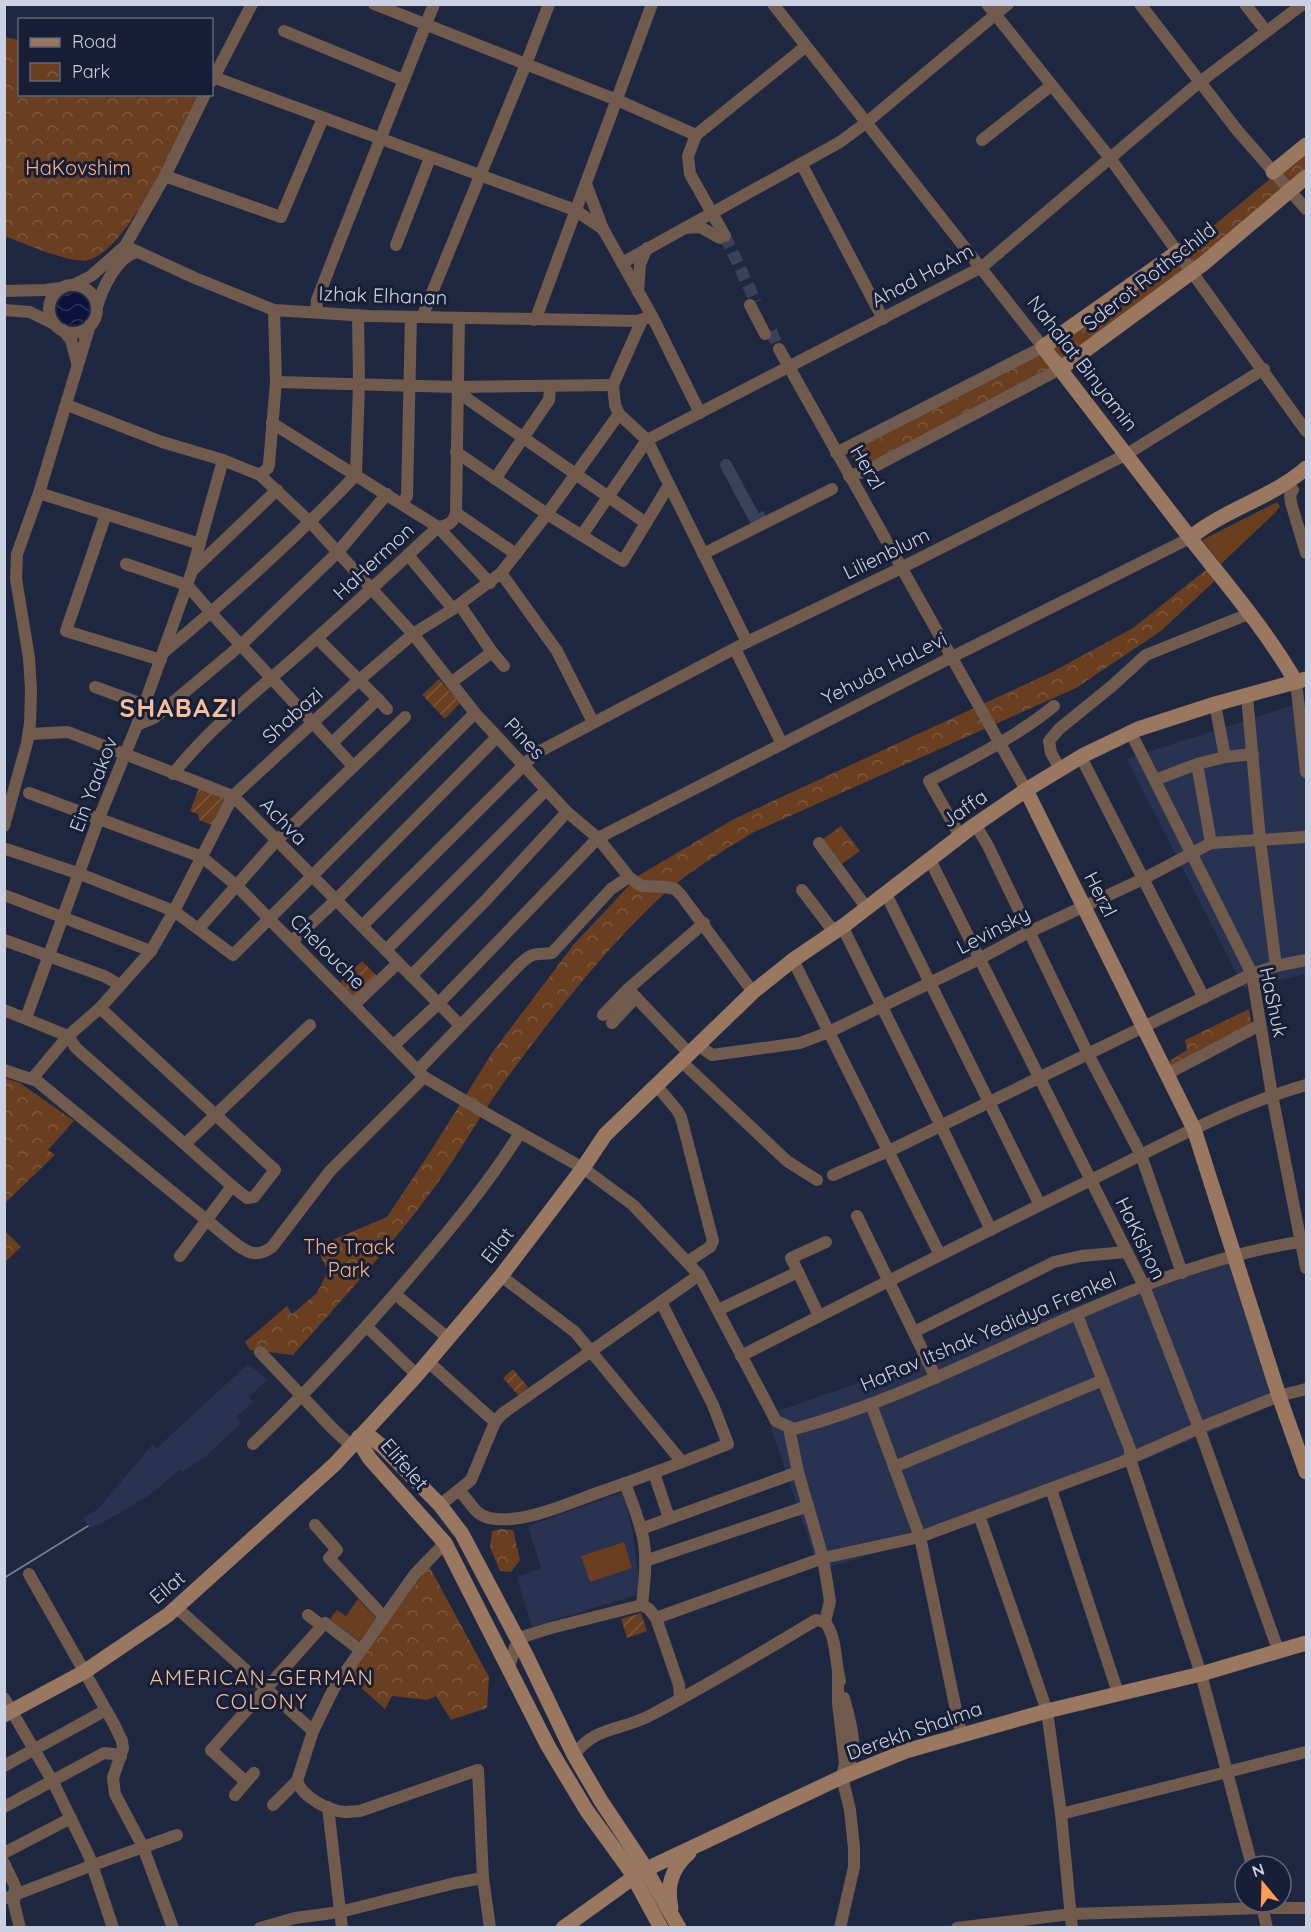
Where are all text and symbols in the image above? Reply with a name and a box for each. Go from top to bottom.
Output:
legend [18,18,213,96]
text: Road [72,30,117,53]
text: Park [72,60,110,83]
park label: HaKovshim [25,155,131,180]
street label: Sderot Rothschild [1078,216,1220,336]
street label: Ahad HaAm [867,238,977,312]
street label: Izhak Elhanan [318,280,448,310]
street label: Nahalat Binyamin [1022,290,1144,436]
street label: Herzl [845,440,891,494]
street label: HaHermon [327,517,419,605]
street label: Lilienblum [839,521,933,585]
street label: Yehuda HaLevi [817,626,951,710]
street label: Shabazi [257,681,327,749]
district label: SHABAZI [120,691,238,724]
street label: Pines [499,712,551,764]
street label: Ein Yaakov [63,733,123,835]
street label: Jaffa [936,783,992,833]
street label: Achva [255,792,313,850]
street label: Herzl [1079,867,1123,921]
street label: Levinsky [952,901,1034,959]
street label: Chelouche [285,908,371,994]
street label: HaShuk [1254,965,1294,1039]
street label: HaKishon [1110,1193,1172,1283]
street label: Eilat [475,1222,519,1268]
park label: The Track Park [303,1234,395,1282]
street label: HaRav Itshak Yedidya Frenkel [856,1266,1120,1396]
street label: Elifelet [376,1433,434,1495]
street label: Eilat [144,1565,190,1609]
district label: AMERICAN–GERMAN COLONY [150,1664,374,1714]
street label: Derekh Shalma [843,1695,985,1765]
north arrow [1233,1854,1293,1914]
text: N [1249,1858,1267,1881]

